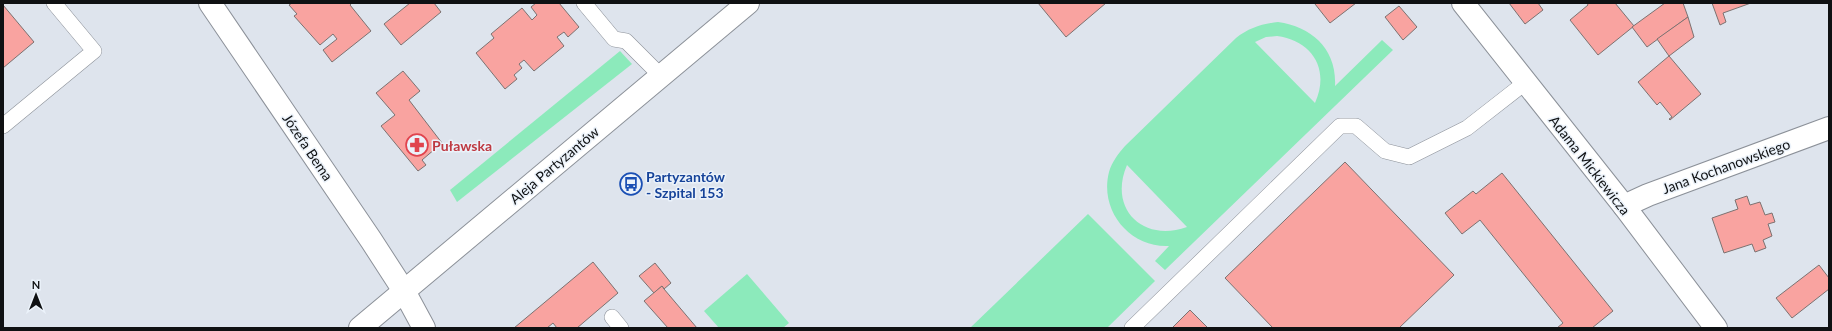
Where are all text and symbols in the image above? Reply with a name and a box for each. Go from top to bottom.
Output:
street label: Józefa Bema [279,110,337,184]
street label: Adama Mickiewicza [1546,112,1634,218]
street label: Aleja Partyzantów [506,123,602,207]
pharmacy icon: Puławska [404,132,430,158]
street label: Jana Kochanowskiego [1660,135,1792,197]
place label: Puławska [432,137,492,154]
place label: Partyzantów - Szpital 153 [646,168,726,201]
bus stop icon: Partyzantów - Szpital 153 [618,171,644,197]
north arrow [16,275,56,315]
text: N [32,278,40,291]

